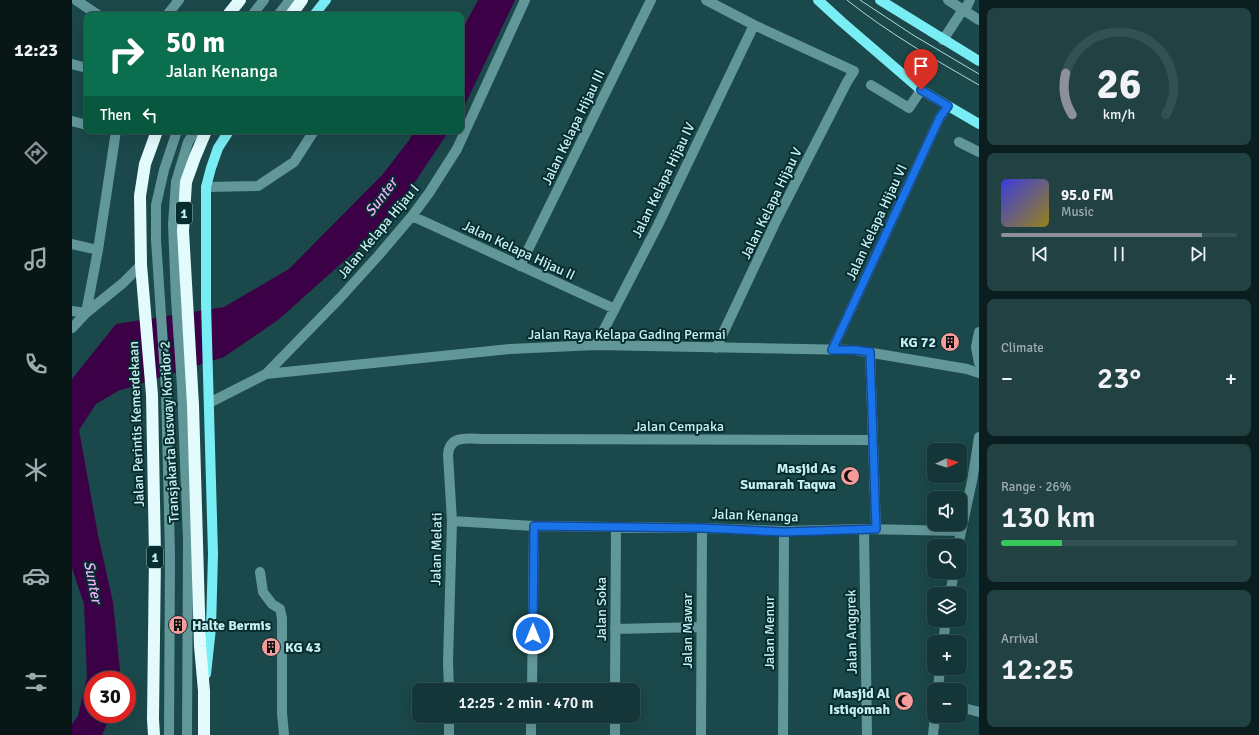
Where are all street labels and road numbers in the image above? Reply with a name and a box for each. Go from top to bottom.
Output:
street label: Jalan Kelapa Hijau III [538,67,609,188]
street label: Jalan Kelapa Hijau IV [628,120,699,241]
street label: Jalan Kelapa Hijau V [737,145,806,262]
street label: Jalan Kelapa Hijau VI [842,162,911,283]
street label: Jalan Kelapa Hijau I [334,181,423,282]
road number: 1 [176,202,192,224]
street label: Jalan Kelapa Hijau II [460,217,578,284]
street label: Jalan Raya Kelapa Gading Permai [528,326,726,343]
street label: Jalan Perintis Kemerdekaan [125,341,148,507]
street label: Transjakarta Busway Koridor 2 [156,341,183,523]
street label: Jalan Cempaka [634,418,724,435]
street label: Jalan Kenanga [711,505,799,526]
street label: Jalan Melati [427,512,446,586]
road number: 1 [147,546,163,568]
street label: Jalan Soka [593,577,610,641]
street label: Jalan Anggrek [842,589,861,675]
street label: Jalan Mawar [679,592,696,669]
street label: Jalan Menur [761,595,778,670]

